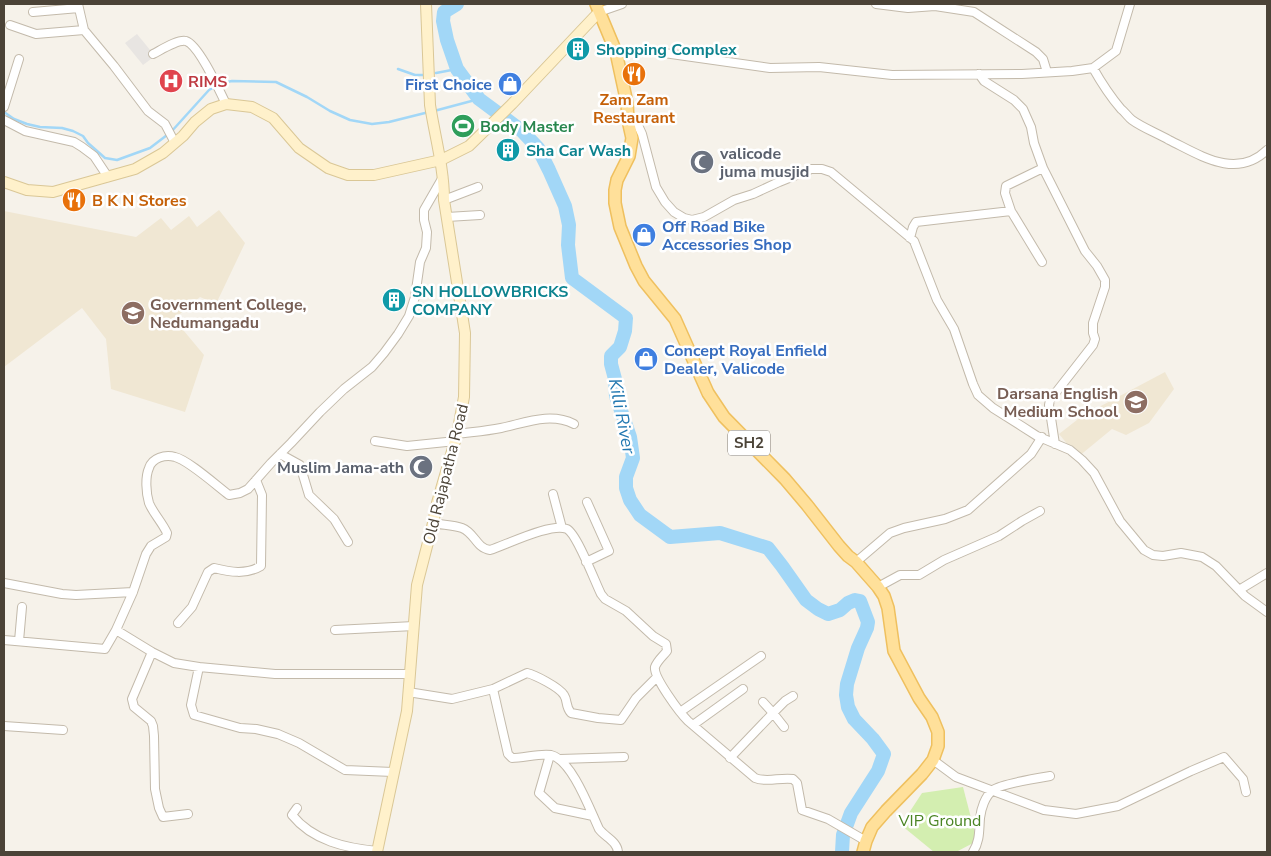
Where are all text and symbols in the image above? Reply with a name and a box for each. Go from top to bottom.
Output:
building icon: Shopping Complex [565,36,591,62]
place label: Shopping Complex [596,39,737,61]
restaurant icon: Zam Zam Restaurant [621,61,647,87]
hospital icon: RIMS [158,68,184,94]
place label: RIMS [188,71,227,93]
shop icon: First Choice [497,71,523,97]
place label: First Choice [405,74,492,96]
place label: Zam Zam Restaurant [593,89,676,129]
sports icon: Body Master [450,113,476,139]
place label: Body Master [480,116,575,138]
building icon: Sha Car Wash [495,137,521,163]
place label: Sha Car Wash [526,140,631,162]
place label: valicode juma musjid [719,143,809,183]
mosque icon: valicode juma musjid [689,149,715,175]
restaurant icon: B K N Stores [61,187,87,213]
place label: B K N Stores [92,190,187,212]
place label: Off Road Bike Accessories Shop [662,216,792,256]
shop icon: Off Road Bike Accessories Shop [631,222,657,248]
place label: SN HOLLOWBRICKS COMPANY [412,281,568,321]
building icon: SN HOLLOWBRICKS COMPANY [381,287,407,313]
place label: Government College, Nedumangadu [150,294,307,334]
school or university icon: Government College, Nedumangadu [120,300,146,326]
place label: Concept Royal Enfield Dealer, Valicode [664,340,827,380]
shop icon: Concept Royal Enfield Dealer, Valicode [633,346,659,372]
water label: Killi River [603,376,641,456]
place label: Darsana English Medium School [997,383,1118,423]
school or university icon: Darsana English Medium School [1123,389,1149,415]
street label: Old Rajapatha Road [418,402,474,547]
road number: SH2 [728,430,770,456]
mosque icon: Muslim Jama-ath [408,454,434,480]
place label: Muslim Jama-ath [277,457,404,479]
park label: VIP Ground [898,810,981,832]

